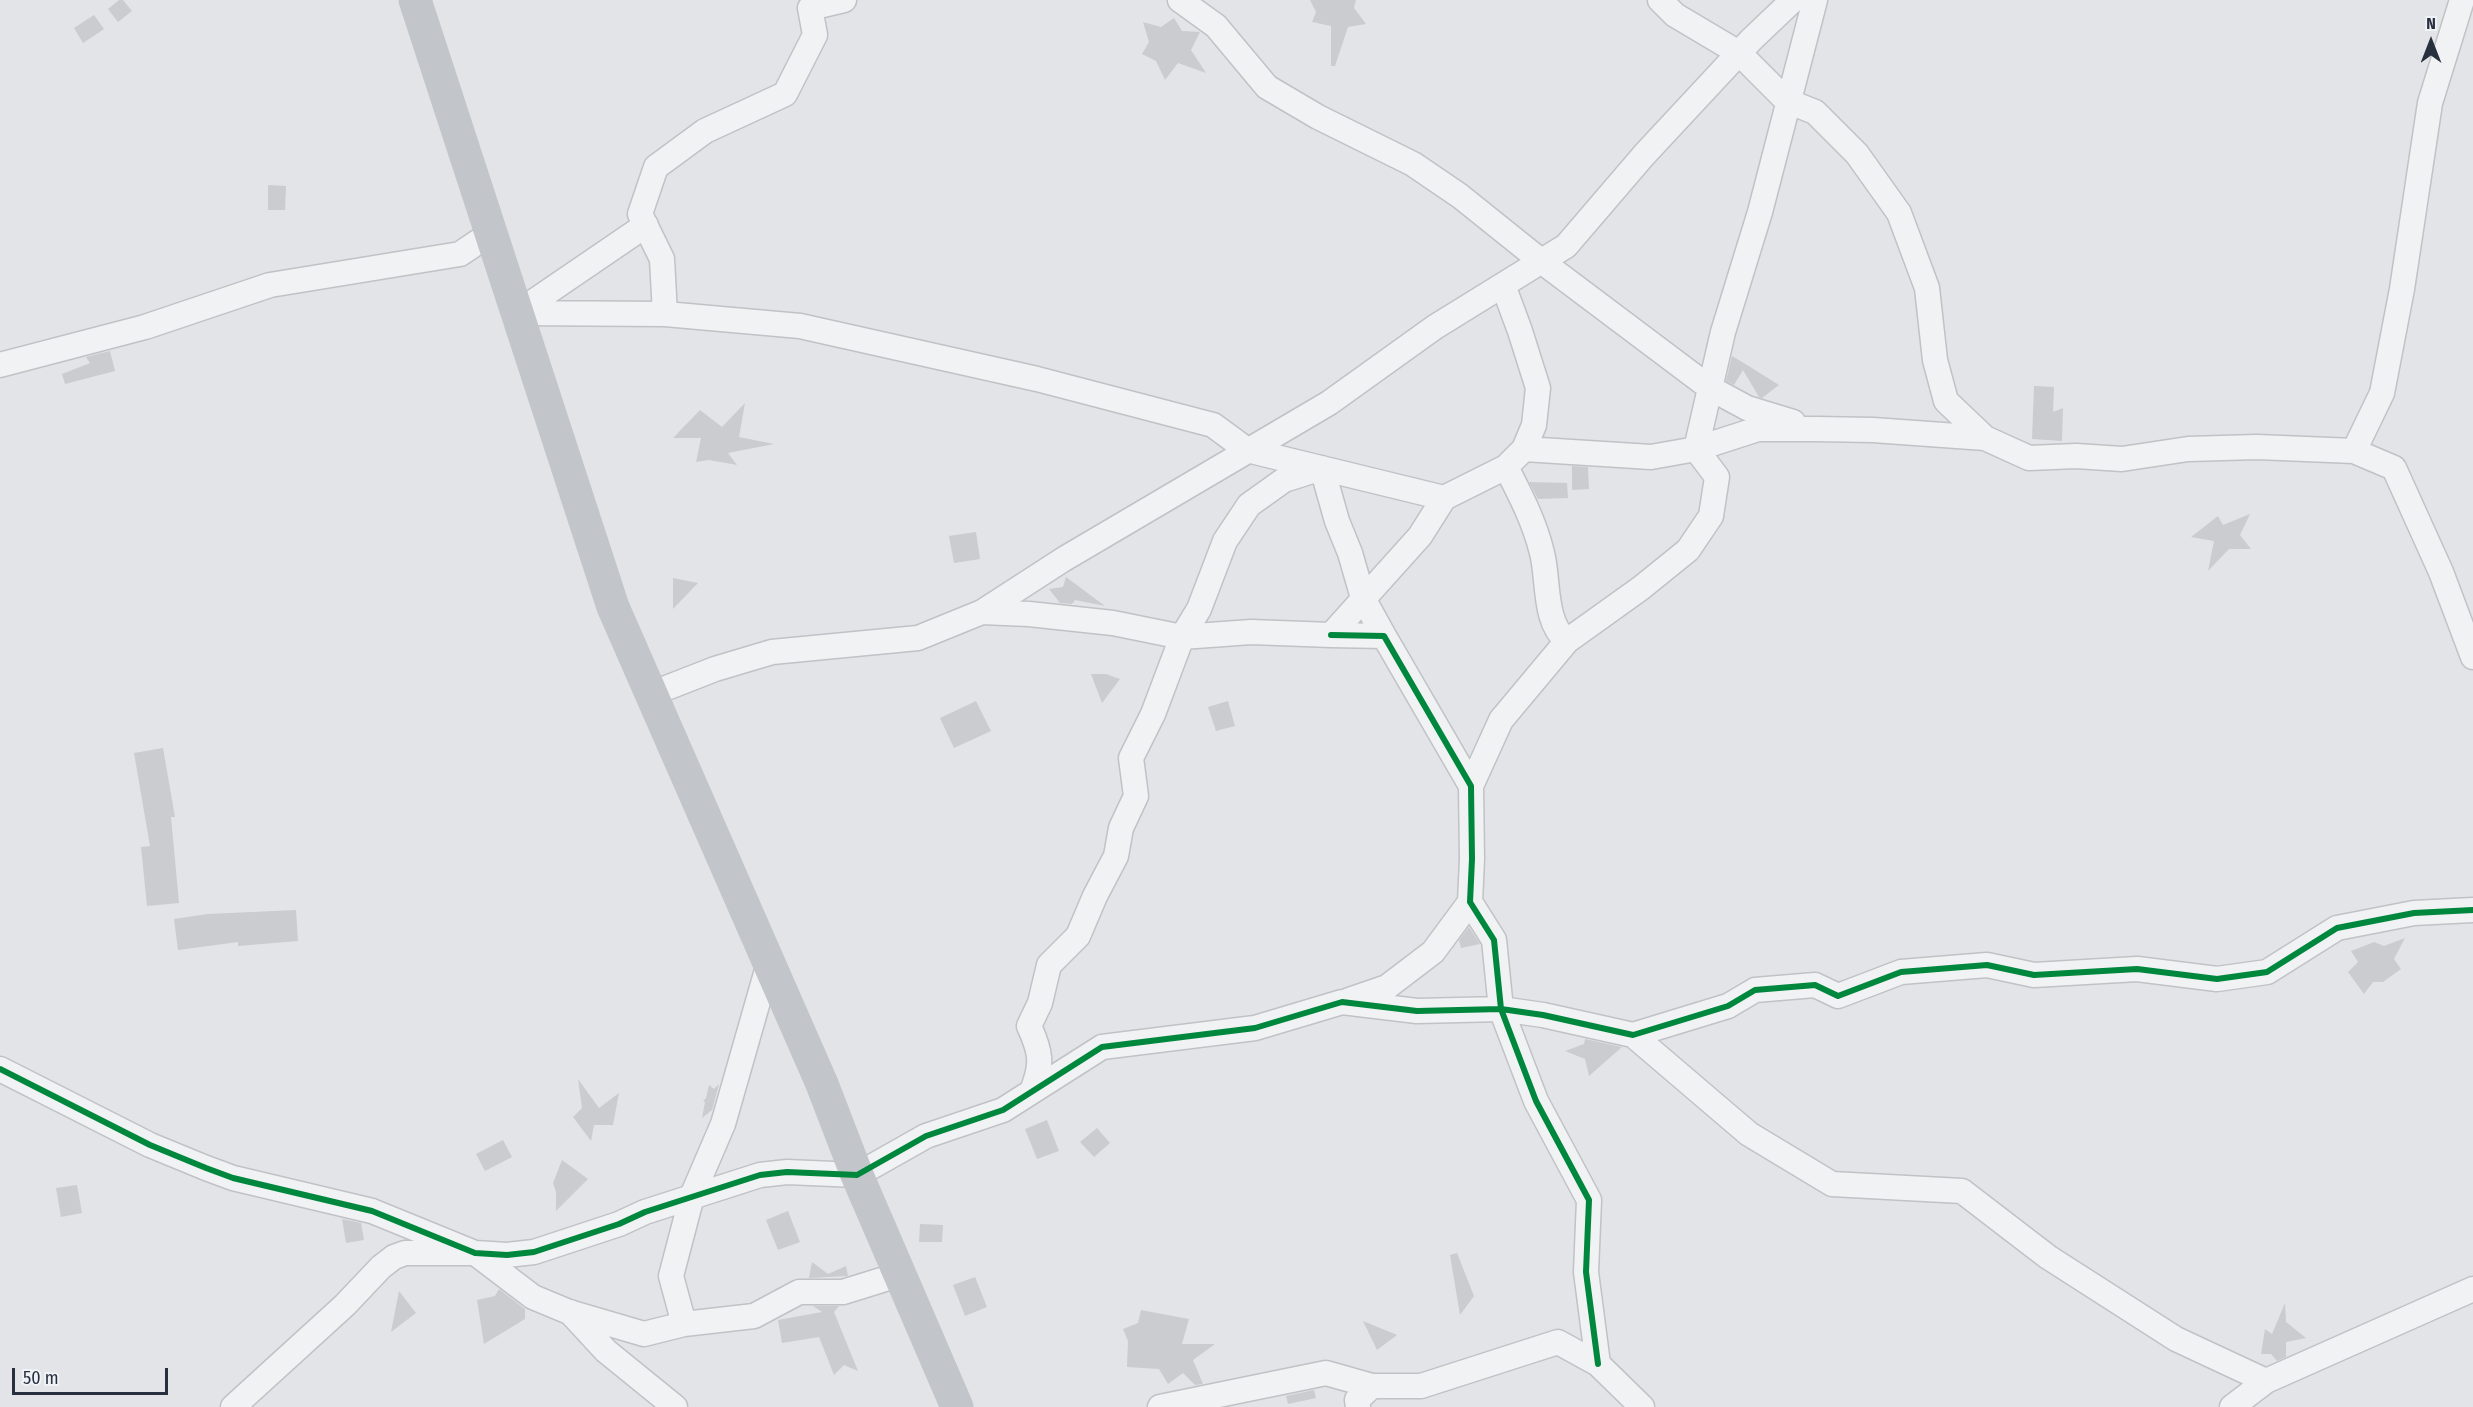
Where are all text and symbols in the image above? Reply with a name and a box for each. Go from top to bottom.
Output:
north arrow [2401,12,2461,72]
text: N [2426,14,2436,33]
scale bar [15,1356,171,1394]
text: 50 m [23,1367,59,1389]

